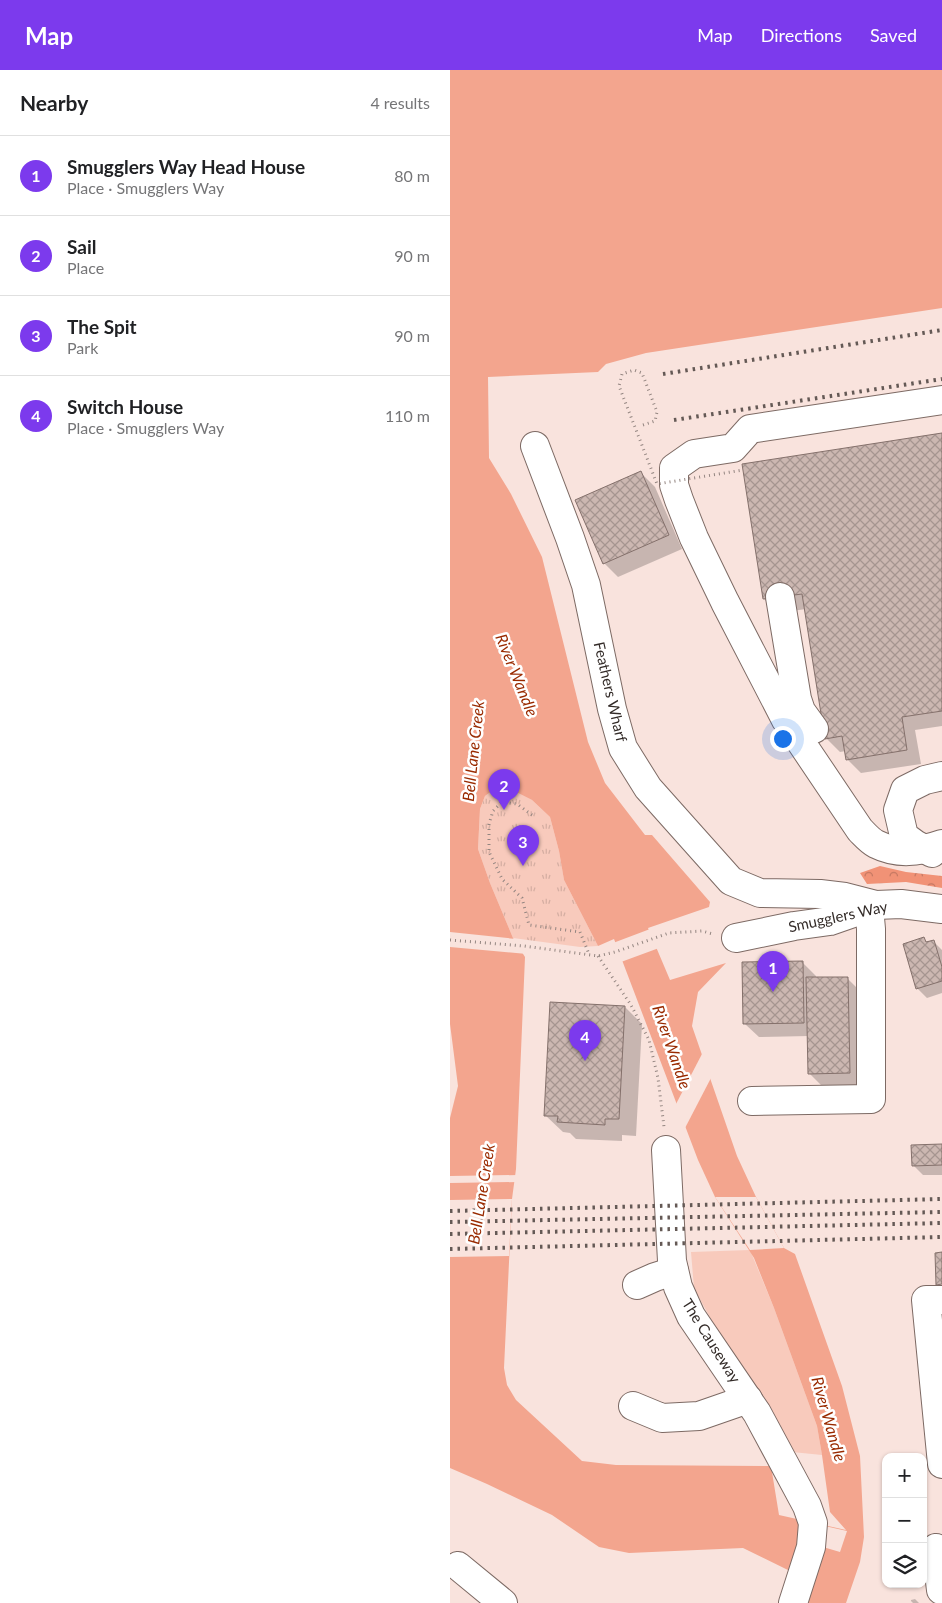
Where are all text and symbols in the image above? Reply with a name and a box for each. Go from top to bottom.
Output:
text: Map [25,21,73,50]
text: Map [697,24,733,46]
text: Directions [761,24,842,46]
text: Saved [870,24,917,46]
text: Nearby [20,90,88,115]
text: 4 results [370,93,430,112]
text: Smugglers Way Head House [67,155,305,178]
text: 1 [31,166,41,185]
text: 80 m [394,166,430,185]
text: Place · Smugglers Way [67,178,224,197]
text: Sail [67,235,97,258]
text: 2 [31,246,41,265]
text: 90 m [394,246,430,265]
text: Place [67,258,104,277]
text: The Spit [67,315,137,338]
text: 3 [31,326,41,345]
text: 90 m [394,326,430,345]
text: Park [67,338,98,357]
text: Switch House [67,395,183,418]
text: 4 [31,406,41,425]
text: 110 m [385,406,430,425]
text: Place · Smugglers Way [67,418,224,437]
water label: River Wandle [492,631,543,719]
street label: Feathers Wharf [591,640,631,744]
water label: Bell Lane Creek [458,699,487,802]
your location [770,726,796,752]
pin: 2 [488,769,520,810]
pin: 3 [507,825,539,866]
street label: Smugglers Way [787,897,889,935]
pin: 1 [757,951,789,992]
water label: River Wandle [649,1002,696,1092]
pin: 4 [569,1020,601,1061]
water label: Bell Lane Creek [463,1142,498,1246]
street label: The Causeway [679,1295,745,1386]
water label: River Wandle [808,1374,851,1464]
map controls [882,1453,927,1588]
button: + [882,1453,927,1498]
button: − [882,1498,927,1543]
button: layers [882,1543,927,1588]

